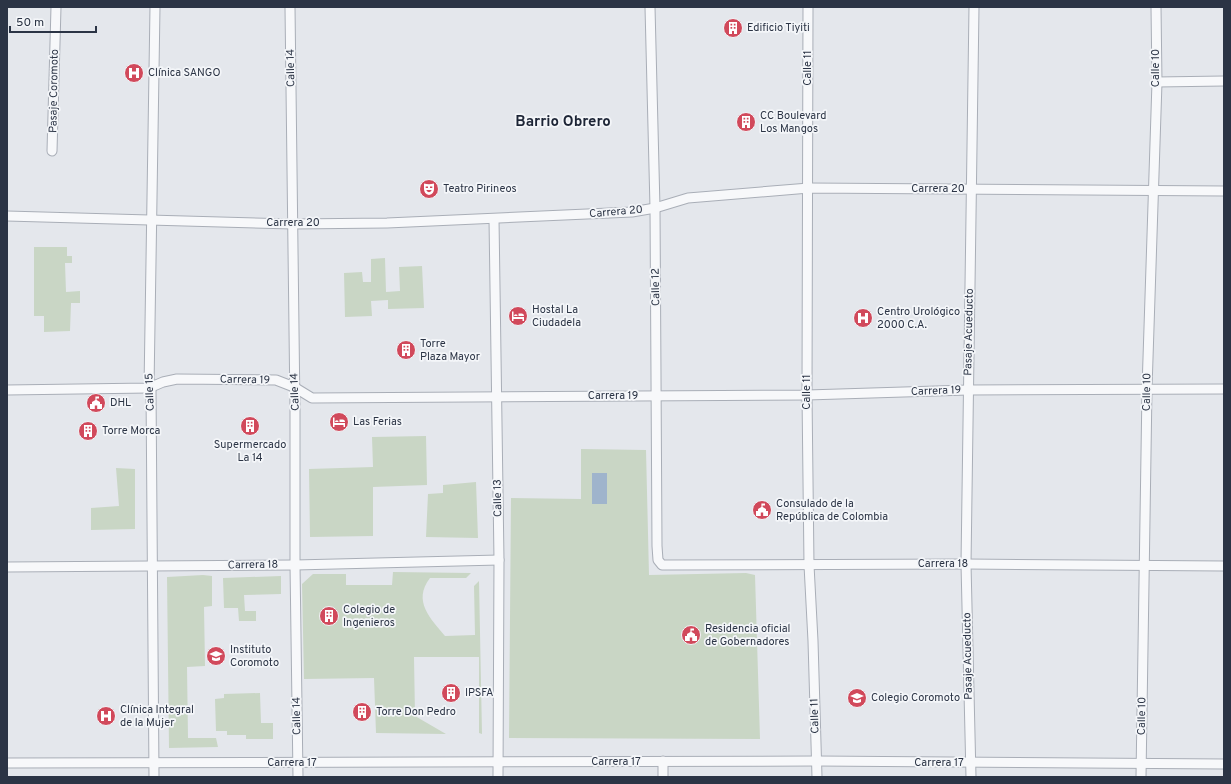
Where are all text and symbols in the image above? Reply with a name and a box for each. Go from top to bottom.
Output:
scale bar [10,8,96,34]
text: 50 m [16,15,44,31]
building icon: Edificio Tiyiti [722,17,744,39]
place label: Edificio Tiyiti [747,21,810,35]
street label: Pasaje Coromoto [46,49,62,133]
street label: Calle 14 [284,49,298,87]
street label: Calle 10 [1149,49,1163,87]
street label: Calle 11 [801,50,815,86]
hospital icon: Clínica SANGO [123,62,145,84]
place label: Clínica SANGO [148,66,220,80]
place label: CC Boulevard Los Mangos [760,109,826,136]
building icon: CC Boulevard Los Mangos [735,111,757,133]
district label: Barrio Obrero [515,113,611,132]
theatre icon: Teatro Pirineos [418,178,440,200]
place label: Teatro Pirineos [443,182,517,196]
street label: Carrera 20 [911,182,965,196]
street label: Carrera 20 [589,203,643,221]
street label: Carrera 20 [266,216,320,230]
street label: Calle 12 [649,268,663,306]
street label: Pasaje Acueducto [961,288,977,376]
place label: Hostal La Ciudadela [532,303,581,330]
hotel icon: Hostal La Ciudadela [507,305,529,327]
place label: Centro Urológico 2000 C.A. [877,305,960,332]
hospital icon: Centro Urológico 2000 C.A. [852,307,874,329]
place label: Torre Plaza Mayor [420,337,481,364]
building icon: Torre Plaza Mayor [395,339,417,361]
street label: Calle 15 [142,373,158,411]
street label: Carrera 19 [220,373,270,387]
street label: Calle 14 [287,373,303,411]
street label: Calle 10 [1140,373,1154,411]
street label: Calle 11 [800,374,814,410]
street label: Carrera 19 [911,383,961,399]
street label: Carrera 19 [588,389,638,403]
public building icon: DHL [85,392,107,414]
place label: DHL [110,396,131,410]
hotel icon: Las Ferias [328,411,350,433]
building icon: Supermercado La 14 [239,415,261,437]
place label: Las Ferias [353,415,402,429]
building icon: Torre Morca [77,420,99,442]
place label: Torre Morca [102,424,161,438]
place label: Supermercado La 14 [214,438,286,465]
street label: Calle 13 [491,479,505,517]
place label: Consulado de la República de Colombia [776,497,888,524]
public building icon: Consulado de la República de Colombia [751,499,773,521]
street label: Carrera 18 [918,557,968,571]
street label: Carrera 18 [228,558,278,572]
place label: Colegio de Ingenieros [343,603,395,630]
building icon: Colegio de Ingenieros [318,605,340,627]
street label: Pasaje Acueducto [960,612,976,700]
place label: Residencia oficial de Gobernadores [705,622,791,649]
public building icon: Residencia oficial de Gobernadores [680,624,702,646]
place label: Instituto Coromoto [230,643,279,670]
school or university icon: Instituto Coromoto [205,645,227,667]
building icon: IPSFA [440,682,462,704]
place label: IPSFA [465,686,494,700]
school or university icon: Colegio Coromoto [846,687,868,709]
place label: Colegio Coromoto [871,691,960,705]
street label: Calle 14 [290,697,304,735]
street label: Calle 10 [1135,697,1149,735]
street label: Calle 11 [807,698,823,734]
building icon: Torre Don Pedro [351,701,373,723]
place label: Clínica Integral de la Mujer [120,703,194,730]
hospital icon: Clínica Integral de la Mujer [95,705,117,727]
place label: Torre Don Pedro [376,705,456,719]
street label: Carrera 17 [591,755,641,769]
street label: Carrera 17 [267,756,317,770]
street label: Carrera 17 [914,756,964,770]

